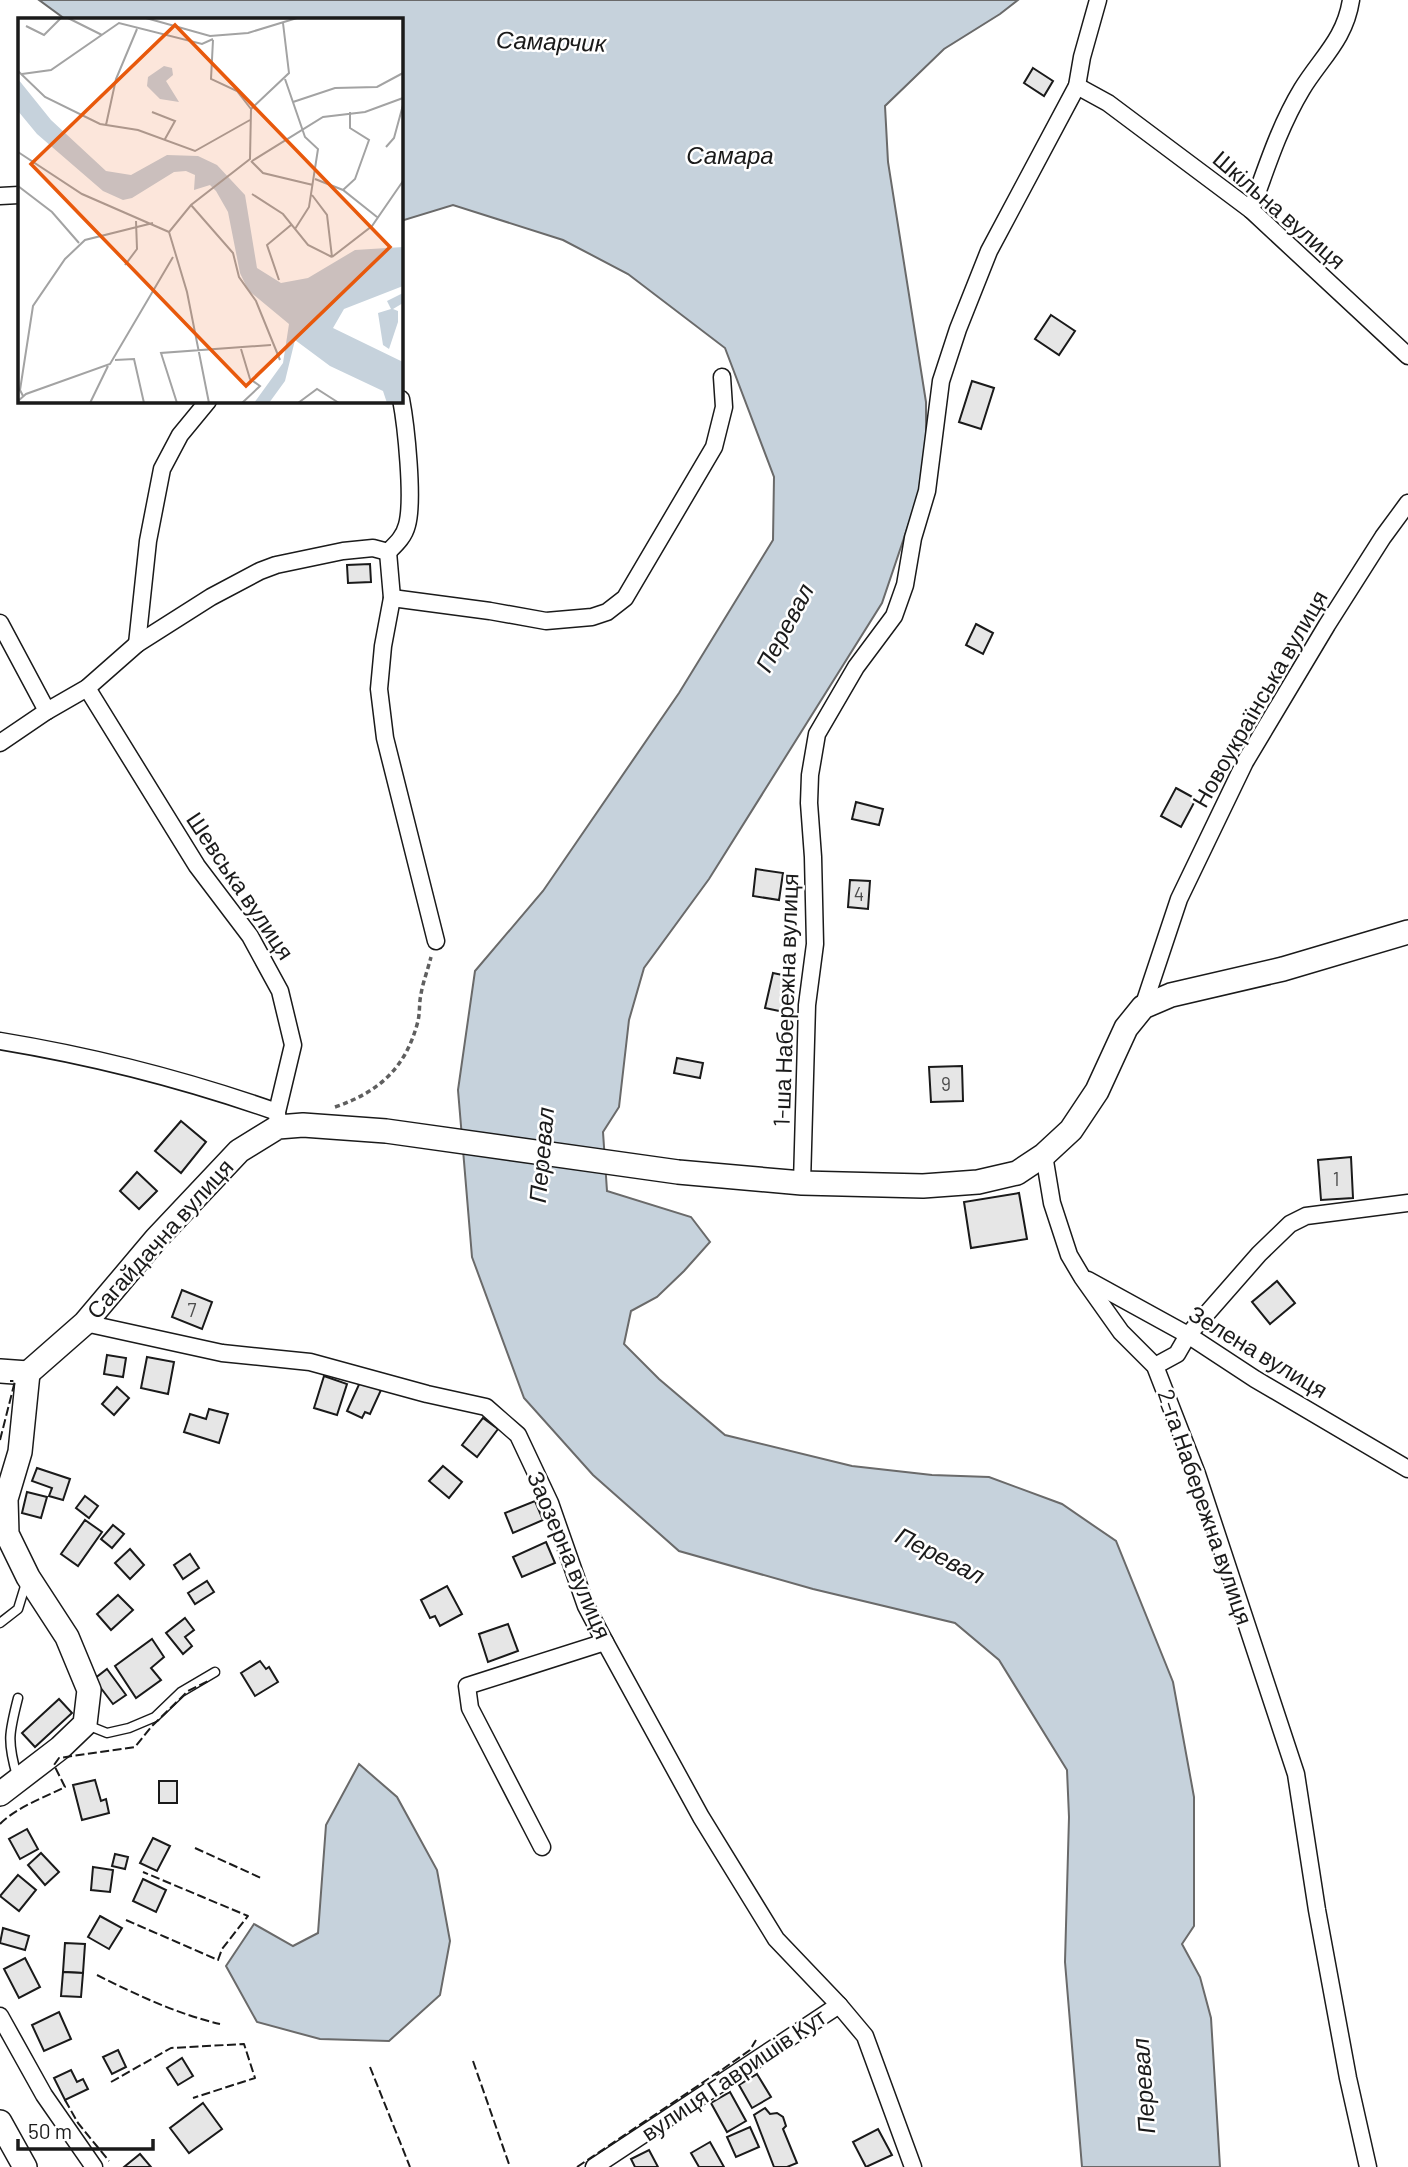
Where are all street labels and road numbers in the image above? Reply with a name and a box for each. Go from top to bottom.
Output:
street label: Шкільна вулиця [1208,144,1352,274]
street label: Новоукраїнська вулиця [1185,585,1333,812]
street label: Шевська вулиця [181,806,300,965]
street label: 1-ша Набережна вулиця [767,873,803,1127]
street label: Сагайдачна вулиця [80,1153,238,1324]
street label: Зелена вулиця [1184,1299,1333,1404]
street label: 2-га Набережна вулиця [1152,1385,1259,1628]
street label: Заозерна вулиця [522,1466,618,1643]
street label: вулиця Гавришів Кут [636,2002,832,2146]

